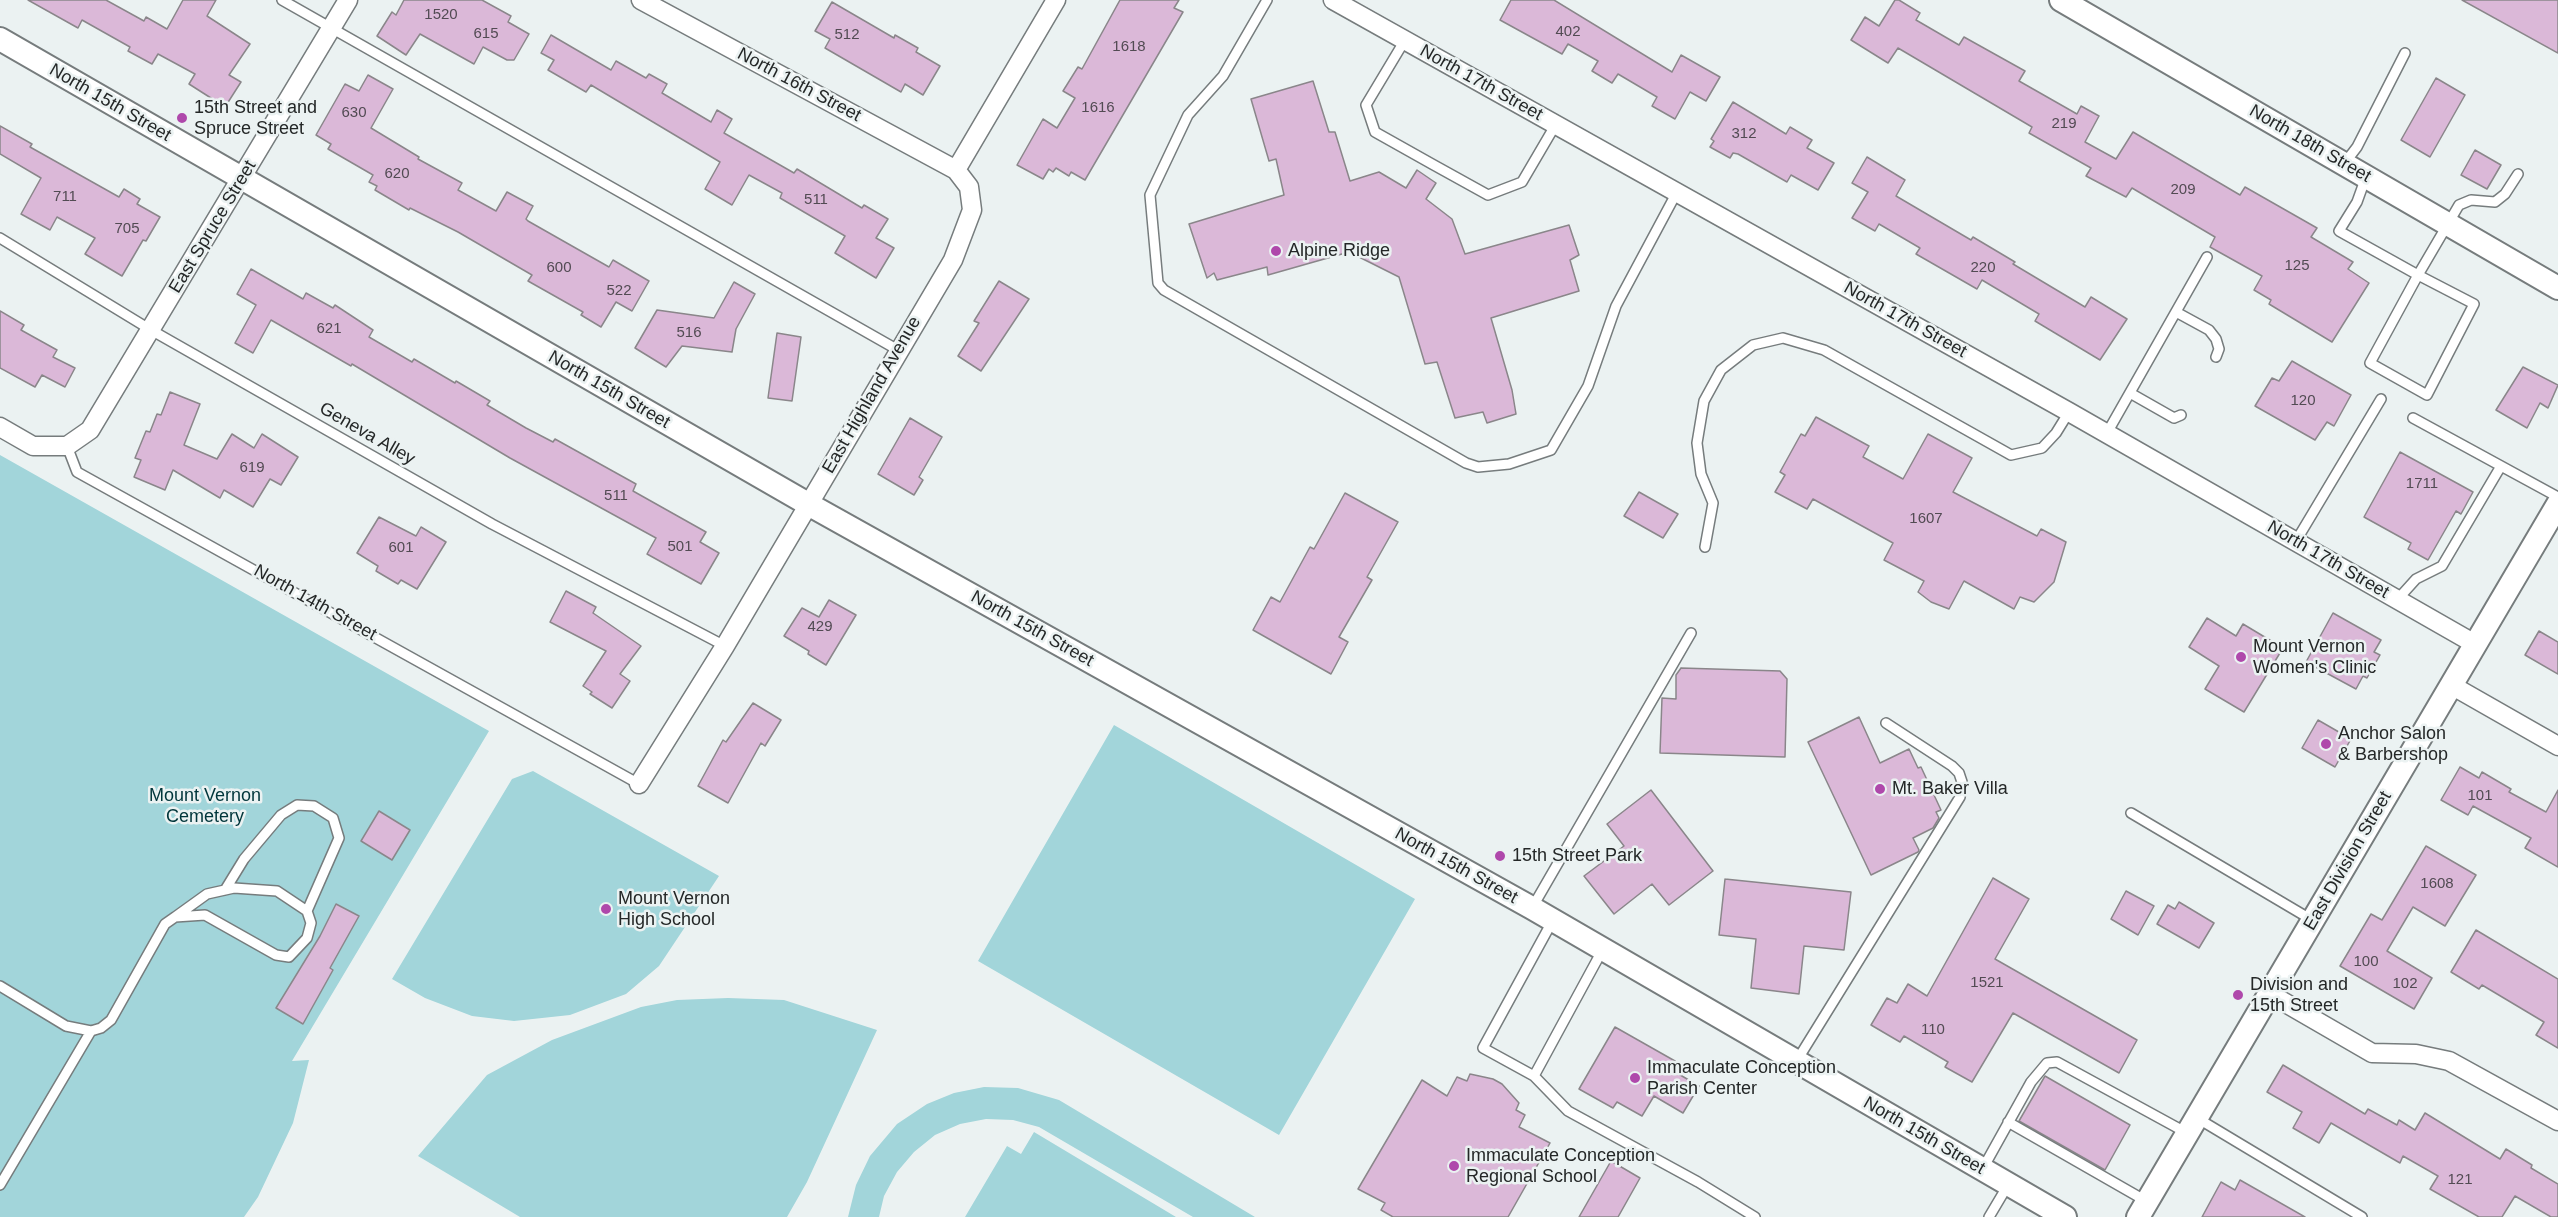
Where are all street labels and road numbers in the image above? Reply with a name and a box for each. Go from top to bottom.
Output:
street label: North 17th Street [1416,40,1546,126]
street label: North 16th Street [733,43,865,127]
street label: North 15th Street [45,59,175,147]
street label: North 18th Street [2245,100,2375,188]
street label: East Spruce Street [165,157,261,297]
street label: North 17th Street [1840,277,1970,363]
street label: East Highland Avenue [818,313,926,477]
street label: North 15th Street [544,346,674,434]
street label: Geneva Alley [315,398,419,470]
street label: North 17th Street [2263,516,2393,604]
street label: North 14th Street [250,560,380,646]
street label: North 15th Street [967,586,1097,672]
street label: East Division Street [2299,788,2397,934]
street label: North 15th Street [1391,823,1521,909]
street label: North 15th Street [1859,1092,1989,1180]

